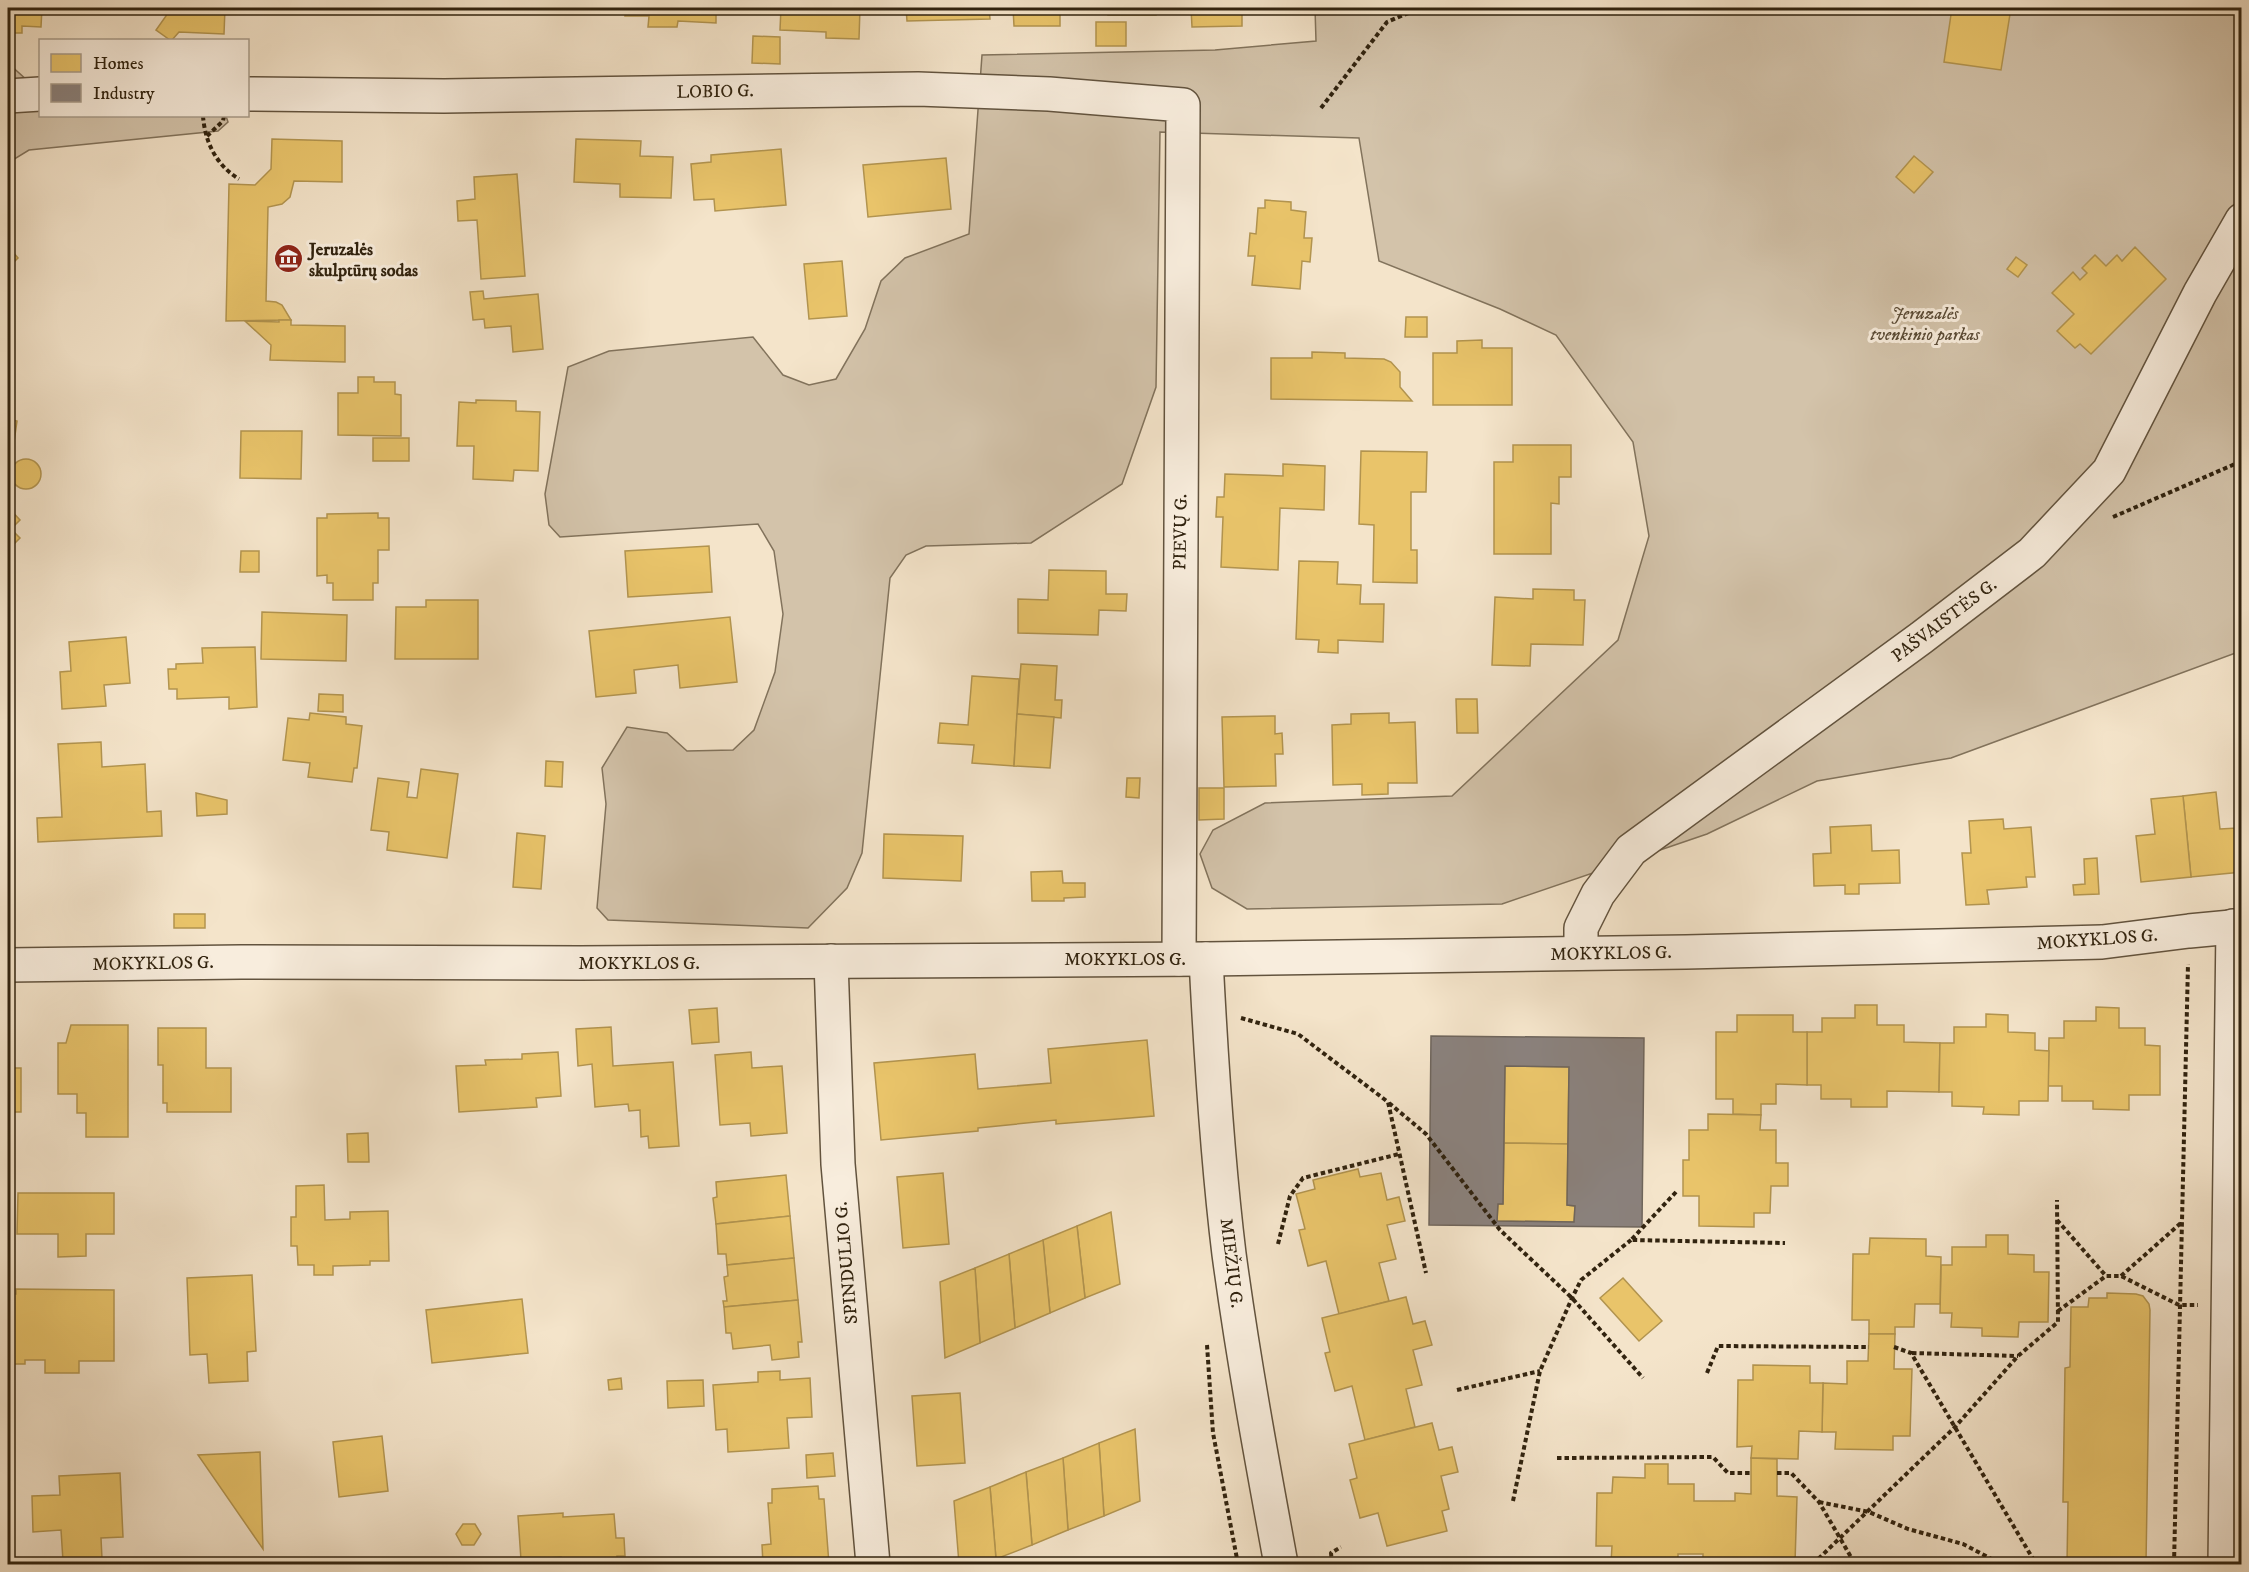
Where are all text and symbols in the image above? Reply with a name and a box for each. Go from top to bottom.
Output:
legend [39,39,249,117]
text: Homes [93,53,144,75]
street label: LOBIO G. [676,80,754,104]
text: Industry [93,83,155,105]
place label: Jeruzalės skulptūrų sodas [307,239,418,282]
museum icon: Jeruzalės skulptūrų sodas [272,243,304,275]
park label: Jeruzalės tvenkinio parkas [1870,303,1980,346]
street label: PIEVŲ G. [1169,494,1193,570]
street label: PAŠVAISTĖS G. [1887,573,2002,668]
street label: MOKYKLOS G. [2036,925,2158,955]
street label: MOKYKLOS G. [1550,942,1672,966]
street label: MOKYKLOS G. [1064,949,1186,971]
street label: MOKYKLOS G. [92,952,214,976]
street label: MOKYKLOS G. [578,953,700,975]
street label: SPINDULIO G. [831,1201,863,1325]
street label: MIEŽIŲ G. [1215,1217,1248,1309]

